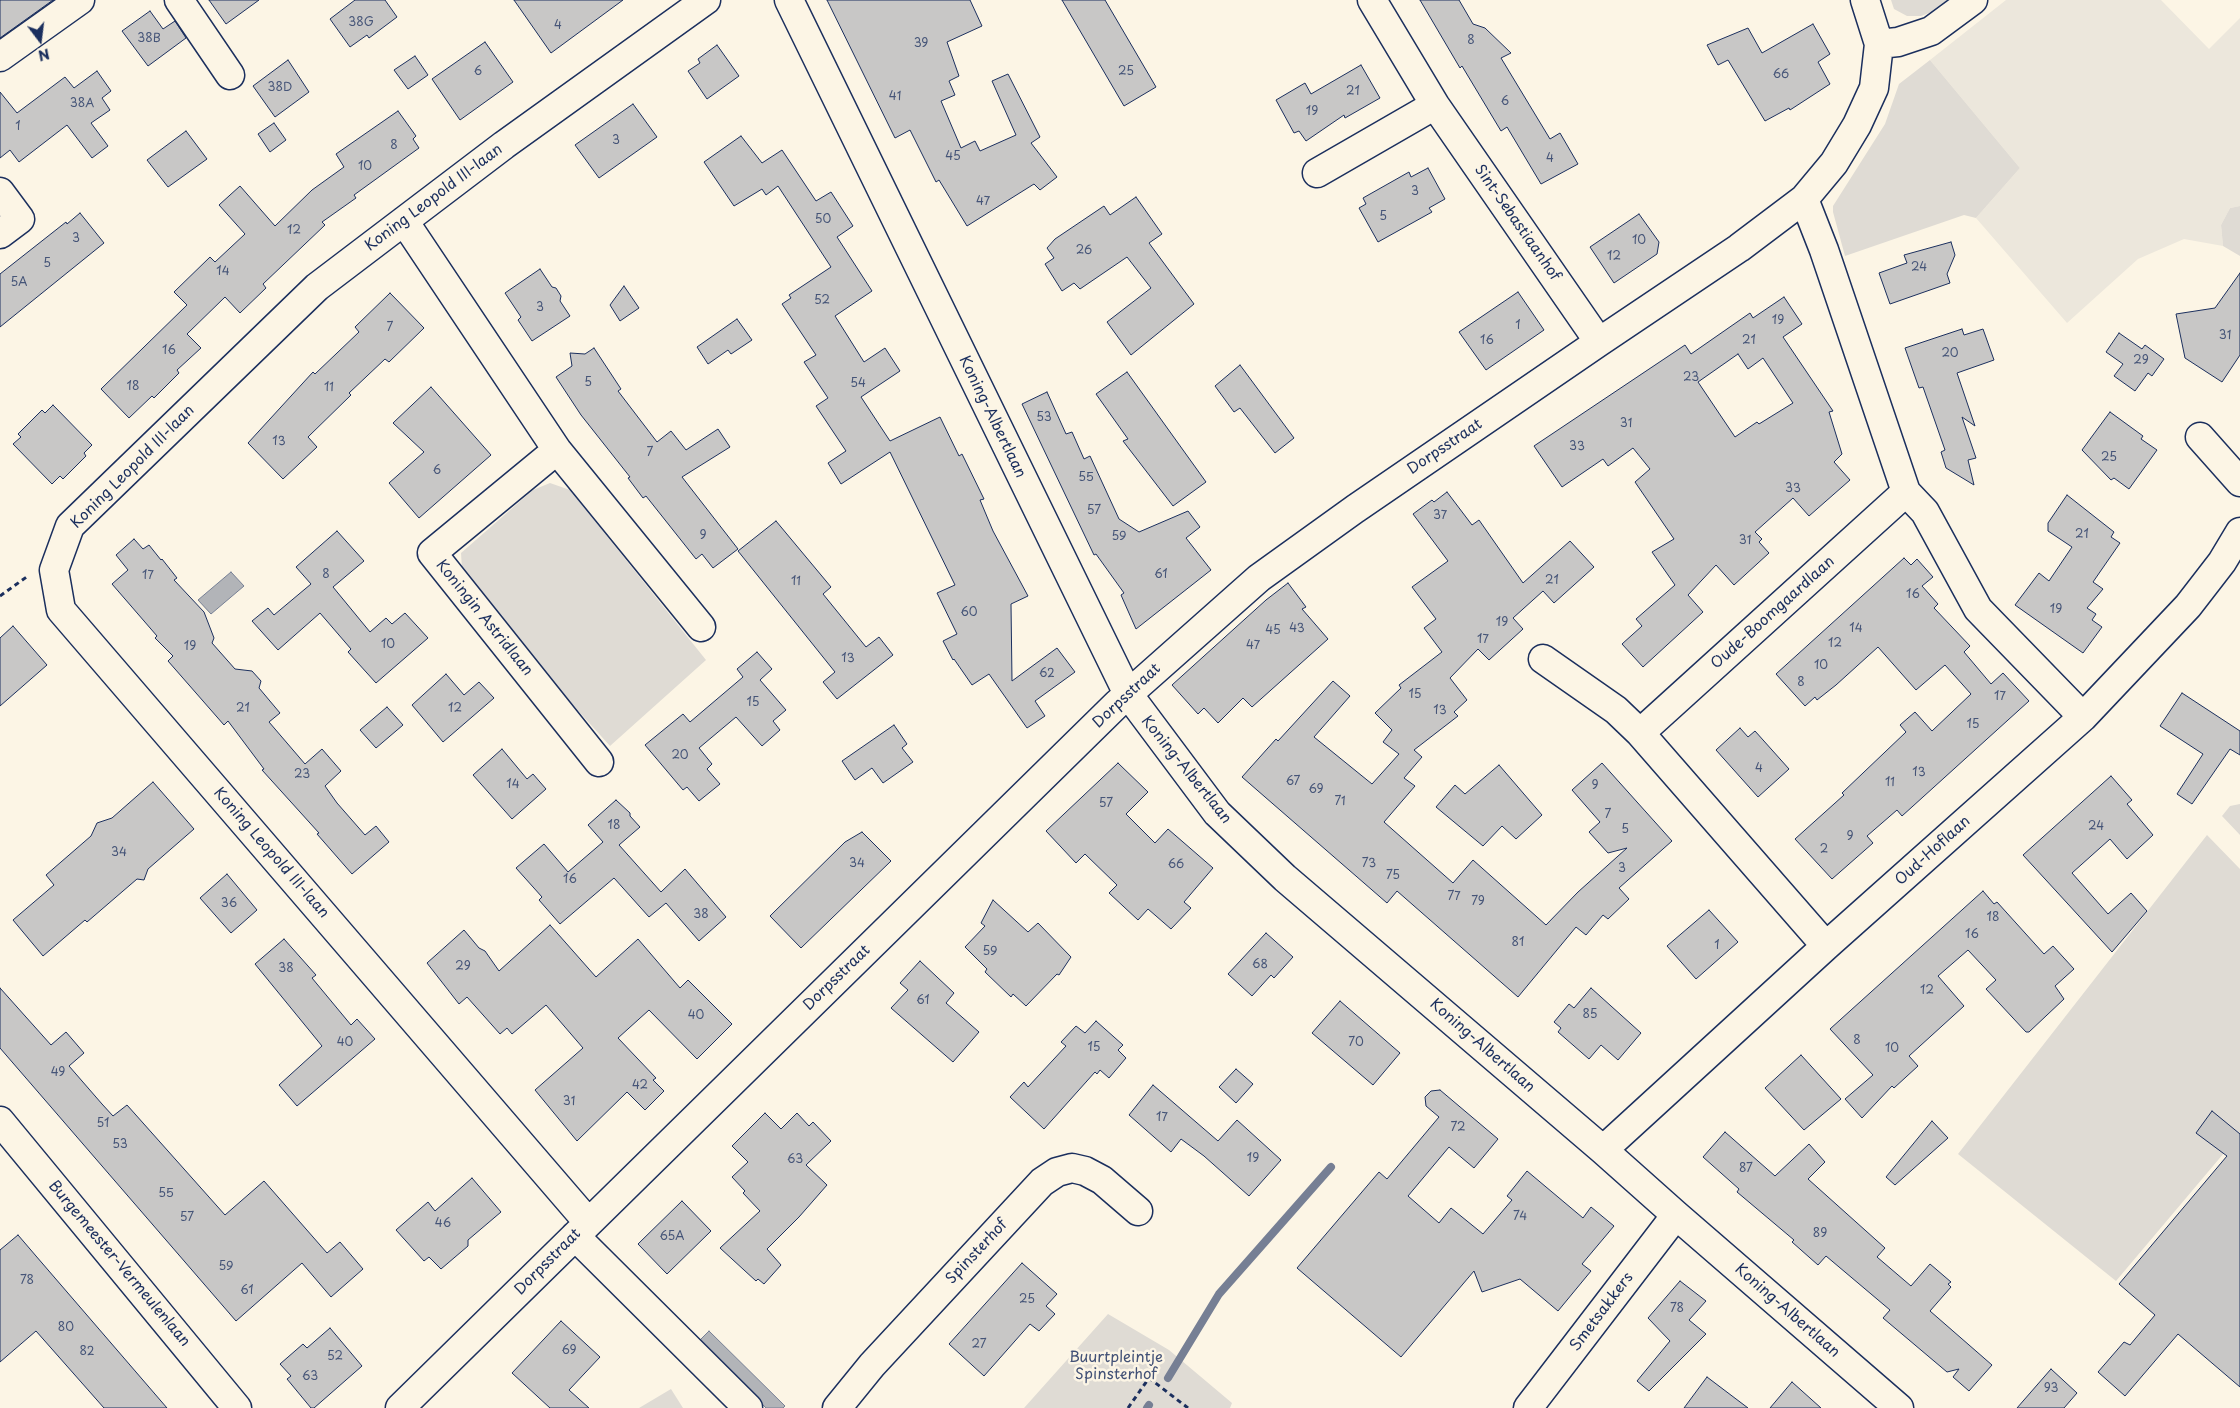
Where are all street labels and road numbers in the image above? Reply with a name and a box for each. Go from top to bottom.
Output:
street label: Koning Leopold III-laan [362,141,506,255]
street label: Sint-Sebastiaanhof [1470,162,1564,284]
street label: Koning-Albertlaan [955,353,1029,481]
street label: Koning Leopold III-laan [68,402,198,532]
street label: Dorpsstraat [1404,415,1486,479]
street label: Oude-Boomgaardlaan [1708,553,1838,673]
street label: Koningin Astridlaan [432,556,536,680]
street label: Dorpsstraat [1089,660,1165,732]
street label: Koning-Albertlaan [1137,712,1235,828]
street label: Koning Leopold III-laan [209,784,333,922]
street label: Oud-Hoflaan [1892,813,1974,889]
street label: Dorpsstraat [800,942,874,1014]
street label: Koning-Albertlaan [1426,995,1538,1097]
street label: Burgemeester-Vermeulenlaan [44,1177,194,1351]
street label: Spinsterhof [942,1216,1012,1288]
street label: Dorpsstraat [511,1225,585,1299]
street label: Koning-Albertlaan [1731,1260,1843,1362]
street label: Smetsakkers [1567,1269,1637,1355]

